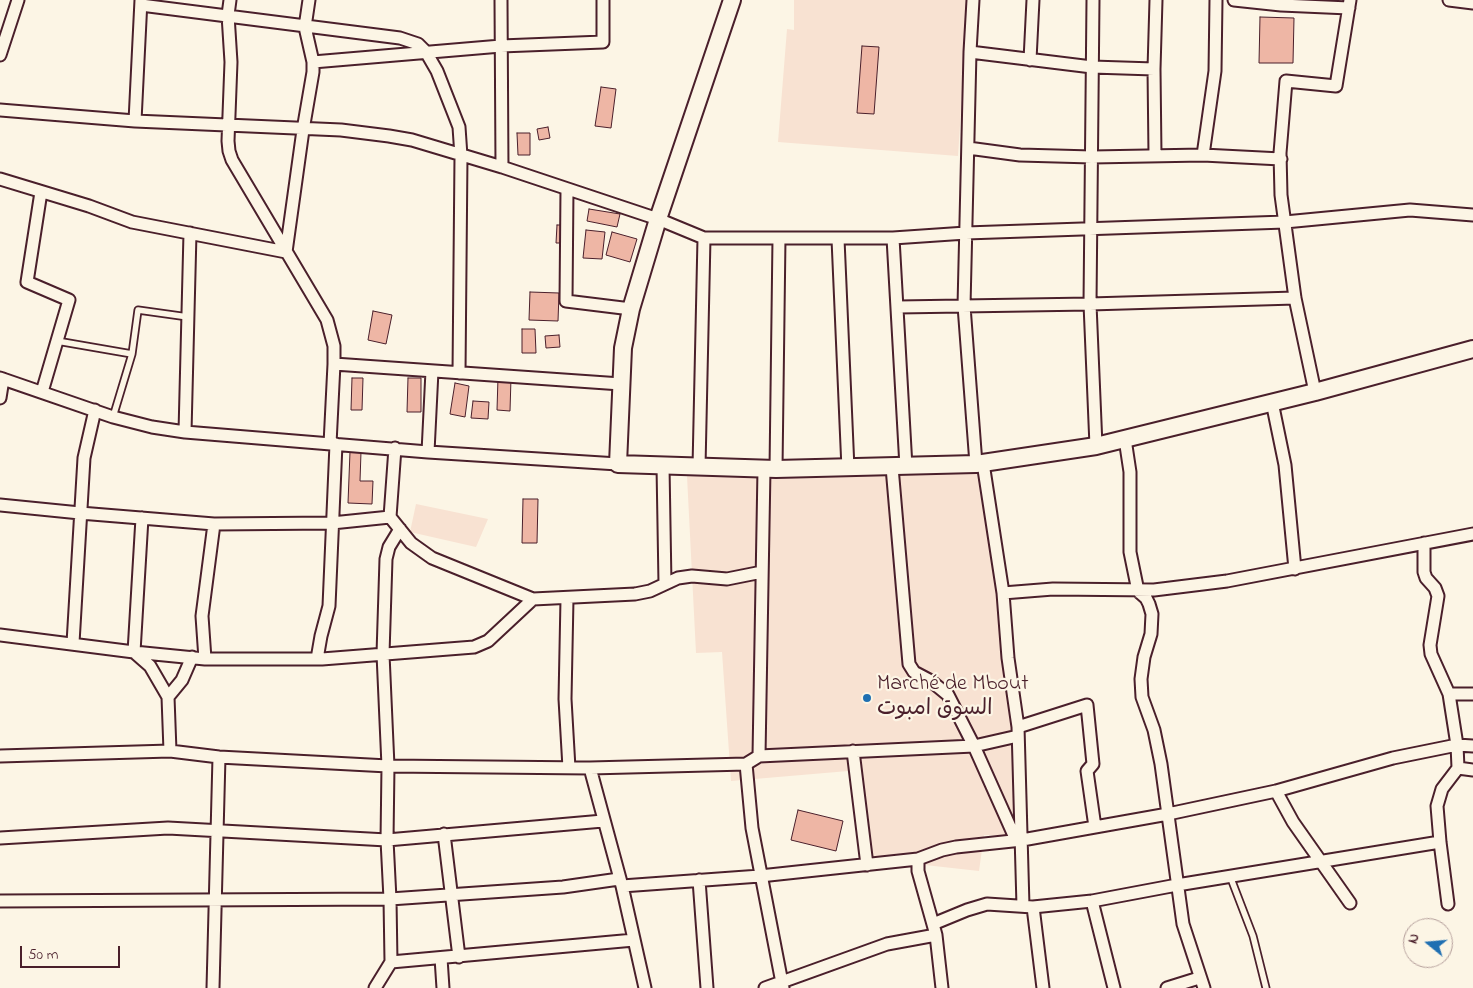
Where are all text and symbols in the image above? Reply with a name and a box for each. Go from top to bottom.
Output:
place label: Marché de Mbout السوق امبوت [877,672,1029,724]
marker: Marché de Mbout السوق امبوت [861,692,873,704]
north arrow [1403,918,1453,968]
text: N [1403,931,1426,946]
scale bar [22,936,122,968]
text: 50 m [28,944,58,966]

